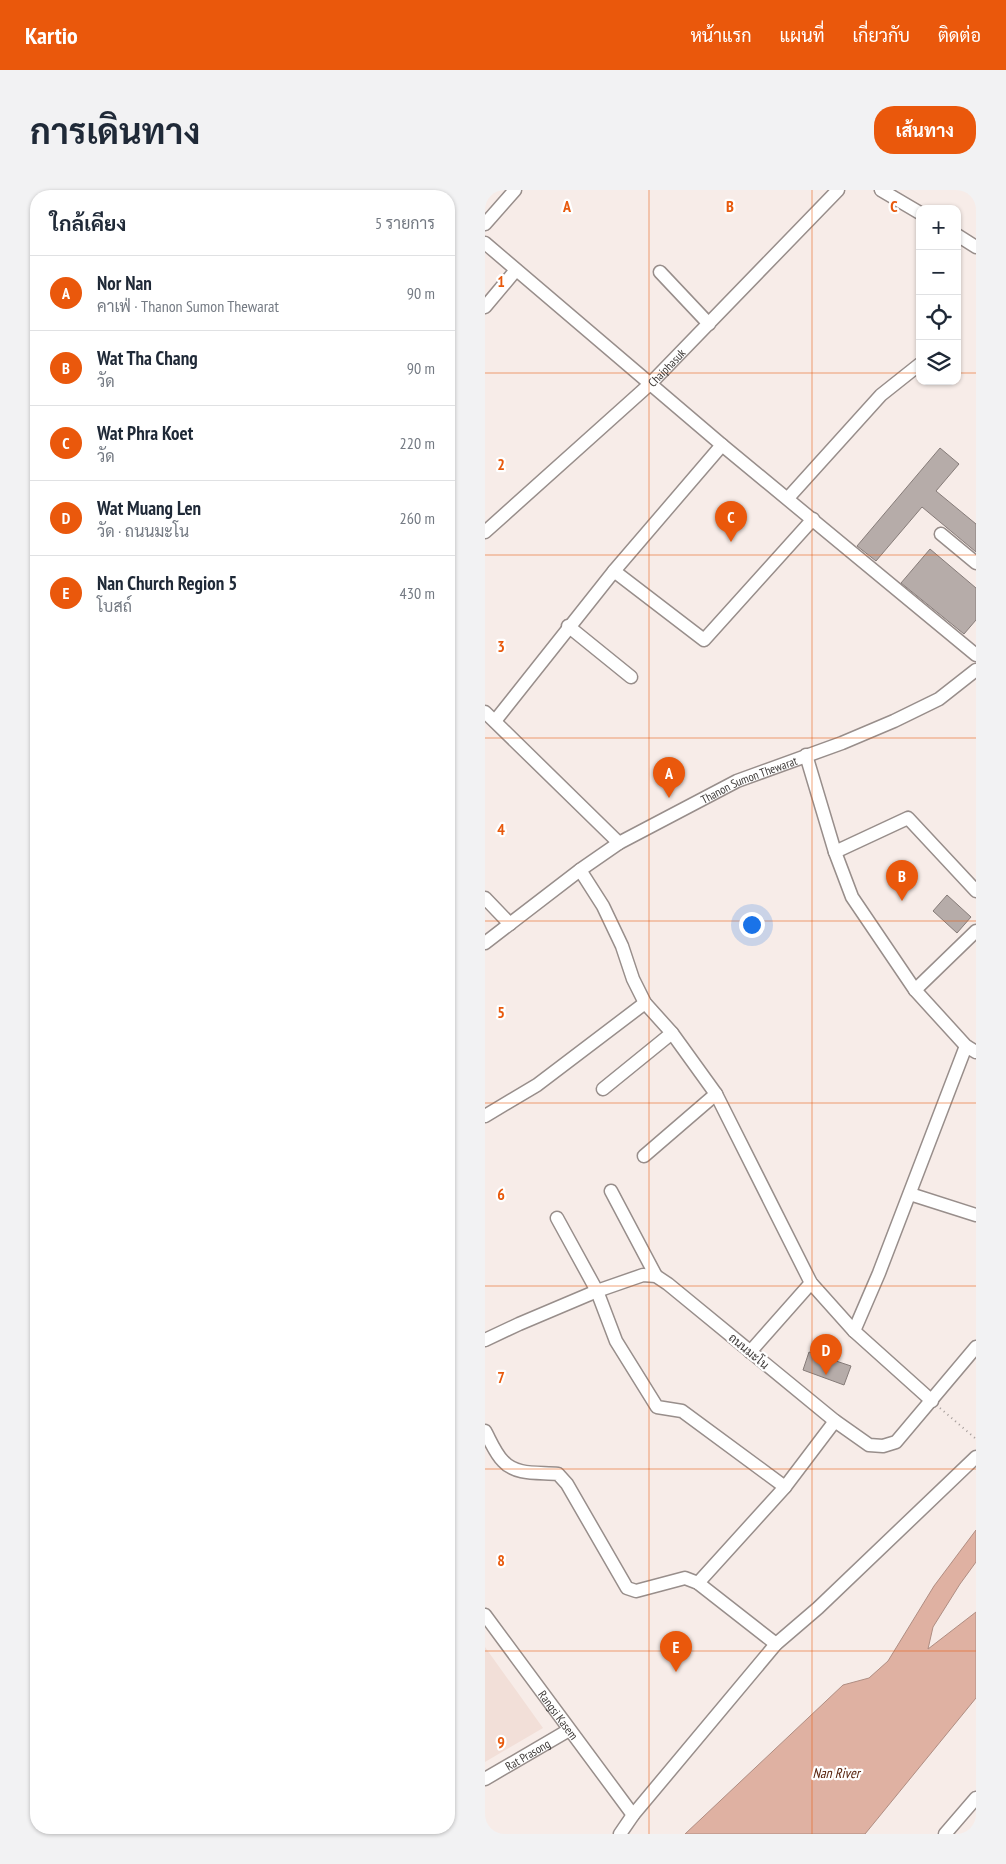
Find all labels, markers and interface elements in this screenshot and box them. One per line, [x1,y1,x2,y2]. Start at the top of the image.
text: Kartio [25,20,78,51]
text: หน้าแรก [690,24,752,47]
text: แผนที่ [780,24,824,47]
text: เกี่ยวกับ [852,24,910,47]
text: ติดต่อ [938,24,981,47]
button: เส้นทาง [874,106,976,154]
text: การเดินทาง [30,108,200,154]
text: A [562,196,572,216]
text: B [726,196,734,216]
text: C [890,196,898,216]
map controls [916,205,961,385]
button: + [916,205,961,250]
text: ใกล้เคียง [50,210,126,237]
text: 5 รายการ [375,213,435,233]
button: − [916,250,961,295]
text: Nor Nan [97,271,152,295]
text: 1 [497,271,505,291]
text: A [62,283,70,303]
text: 90 m [407,283,435,303]
button: locate [916,295,961,340]
text: คาเฟ่ · Thanon Sumon Thewarat [97,296,279,316]
button: layers [916,340,961,385]
street label: Chaiphasuk [644,345,688,389]
text: Wat Tha Chang [97,346,198,370]
text: B [62,358,70,378]
text: 90 m [407,358,435,378]
text: วัด [97,371,115,391]
text: Wat Phra Koet [97,421,193,445]
text: C [62,433,70,453]
text: 220 m [400,433,435,453]
text: วัด [97,446,115,466]
text: 2 [497,454,505,474]
text: Wat Muang Len [97,496,201,520]
pin: C [715,501,747,542]
text: D [62,508,70,528]
text: 260 m [400,508,435,528]
text: วัด · ถนนมะโน [97,521,189,541]
text: Nan Church Region 5 [97,571,237,595]
text: E [63,583,69,603]
text: 430 m [400,583,435,603]
text: โบสถ์ [97,596,132,616]
text: 3 [497,636,505,656]
street label: Thanon Sumon Thewarat [698,752,800,806]
pin: A [653,757,685,798]
text: 4 [497,819,505,839]
pin: B [886,860,918,901]
your location [739,912,765,938]
text: 5 [497,1002,505,1022]
text: 6 [497,1184,505,1204]
street label: ถนนมะโน [726,1330,773,1372]
pin: D [810,1334,842,1375]
text: 7 [497,1367,505,1387]
text: 8 [497,1550,505,1570]
pin: E [660,1631,692,1672]
street label: Rangsi Kasem [536,1687,582,1742]
text: 9 [497,1732,505,1752]
street label: Rat Prasong [502,1735,552,1773]
water label: Nan River [812,1764,862,1782]

